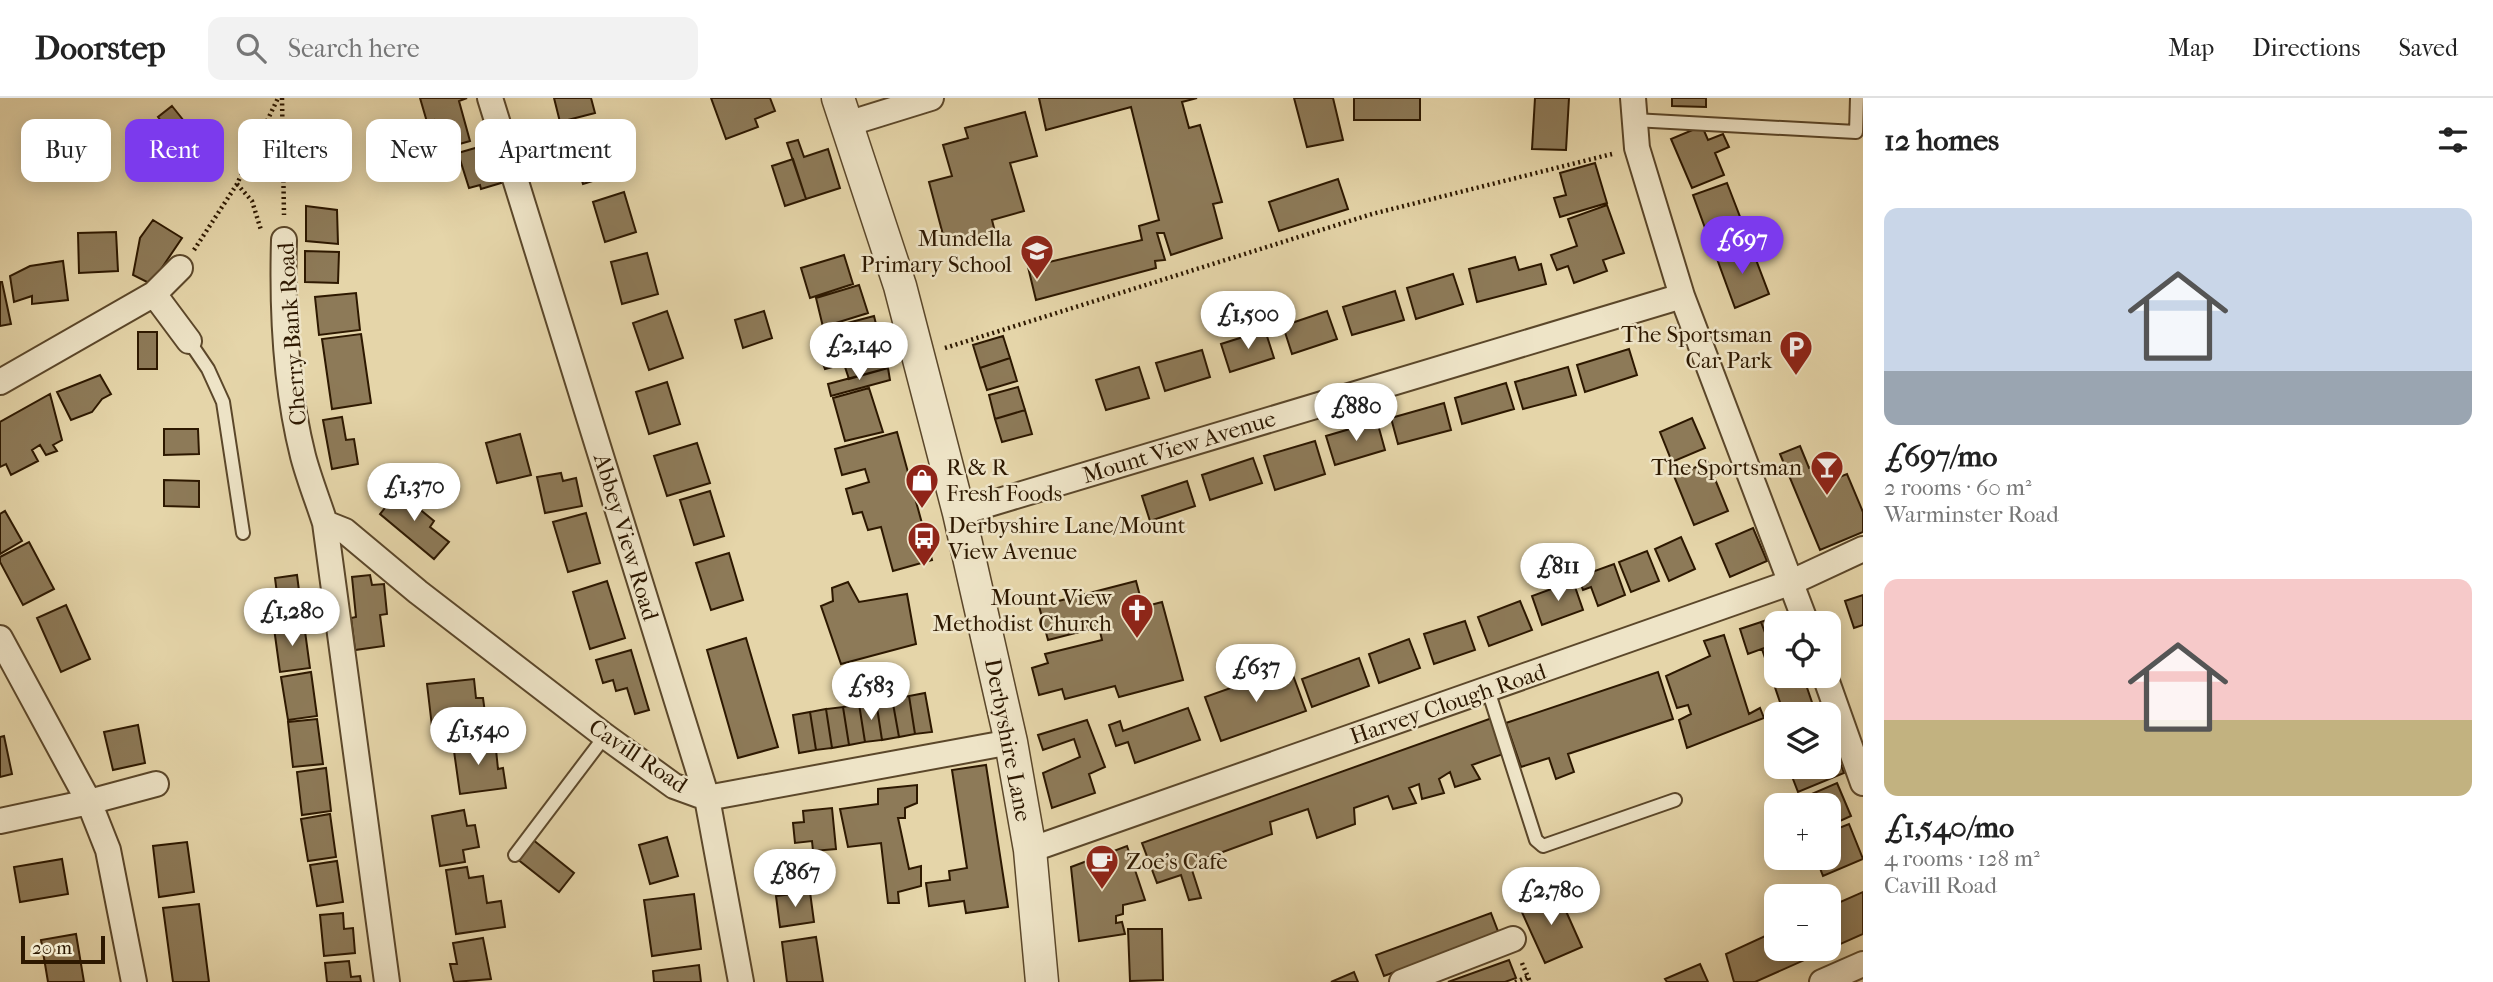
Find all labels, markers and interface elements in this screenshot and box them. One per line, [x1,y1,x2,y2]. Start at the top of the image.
search box [208,17,698,80]
text: Doorstep [35,29,166,68]
icon: search [232,29,270,67]
text: Search here [288,33,420,64]
text: Map [2168,34,2214,62]
text: Directions [2252,34,2360,62]
text: Saved [2398,34,2458,62]
chip: Buy [21,119,111,182]
chip: Rent [125,119,224,182]
chip: Filters [238,119,352,182]
chip: New [366,119,461,182]
chip: Apartment [475,119,636,182]
icon: filters [2434,121,2472,159]
text: 12 homes [1884,123,1999,158]
pin: £697 [1701,216,1783,276]
place label: Mundella Primary School [861,225,1013,278]
text: £697 [1717,225,1767,252]
school or university icon: Mundella Primary School [1018,232,1056,281]
street label: Cherry Bank Road [272,241,312,426]
icon: home [2115,253,2241,379]
pin: £1,500 [1191,292,1305,351]
text: £1,500 [1217,300,1279,327]
place label: The Sportsman Car Park [1621,321,1773,374]
pin: £2,140 [802,322,916,382]
parking icon: The Sportsman Car Park [1777,328,1815,377]
text: £2,140 [826,331,892,358]
pin: £880 [1315,384,1397,443]
text: £880 [1330,392,1382,419]
street label: Mount View Avenue [1079,405,1279,489]
text: £697/mo [1884,439,1997,474]
bar icon: The Sportsman [1808,448,1846,497]
street label: Abbey View Road [587,449,664,624]
place label: R & R Fresh Foods [946,454,1062,507]
place label: The Sportsman [1651,454,1803,481]
shop icon: R & R Fresh Foods [903,461,941,510]
pin: £1,370 [357,464,471,523]
text: £1,370 [383,472,445,499]
text: 2 rooms · 60 m² [1884,474,2031,501]
text: Warminster Road [1884,501,2059,528]
place label: Derbyshire Lane/Mount View Avenue [947,512,1186,565]
bus stop icon: Derbyshire Lane/Mount View Avenue [905,519,943,568]
pin: £811 [1517,544,1599,603]
text: £811 [1536,552,1580,579]
place label: Mount View Methodist Church [932,584,1113,637]
pin: £1,280 [235,588,349,648]
church icon: Mount View Methodist Church [1118,591,1156,640]
text: £1,280 [260,597,324,624]
map controls [1764,611,1841,961]
button: locate [1764,611,1841,688]
icon: home [2115,624,2241,750]
pin: £637 [1215,644,1297,704]
text: £637 [1232,653,1280,680]
street label: Derbyshire Lane [979,656,1037,824]
street label: Harvey Clough Road [1347,658,1550,750]
pin: £583 [830,662,912,722]
text: £583 [848,671,894,698]
button: layers [1764,702,1841,779]
pin: £1,540 [421,708,535,767]
street label: Cavill Road [584,713,693,799]
text: £1,540 [446,716,510,743]
button: + [1764,793,1841,870]
text: £1,540/mo [1884,810,2014,845]
cafe icon: Zoe's Cafe [1083,842,1121,891]
text: 4 rooms · 128 m² [1884,845,2040,872]
place label: Zoe's Cafe [1126,848,1228,875]
pin: £867 [754,850,836,909]
text: £867 [770,858,820,885]
pin: £2,780 [1494,868,1608,927]
text: Cavill Road [1884,872,1997,899]
text: £2,780 [1518,876,1584,903]
button: − [1764,884,1841,961]
scale bar [21,933,105,965]
text: 20 m [32,937,72,959]

